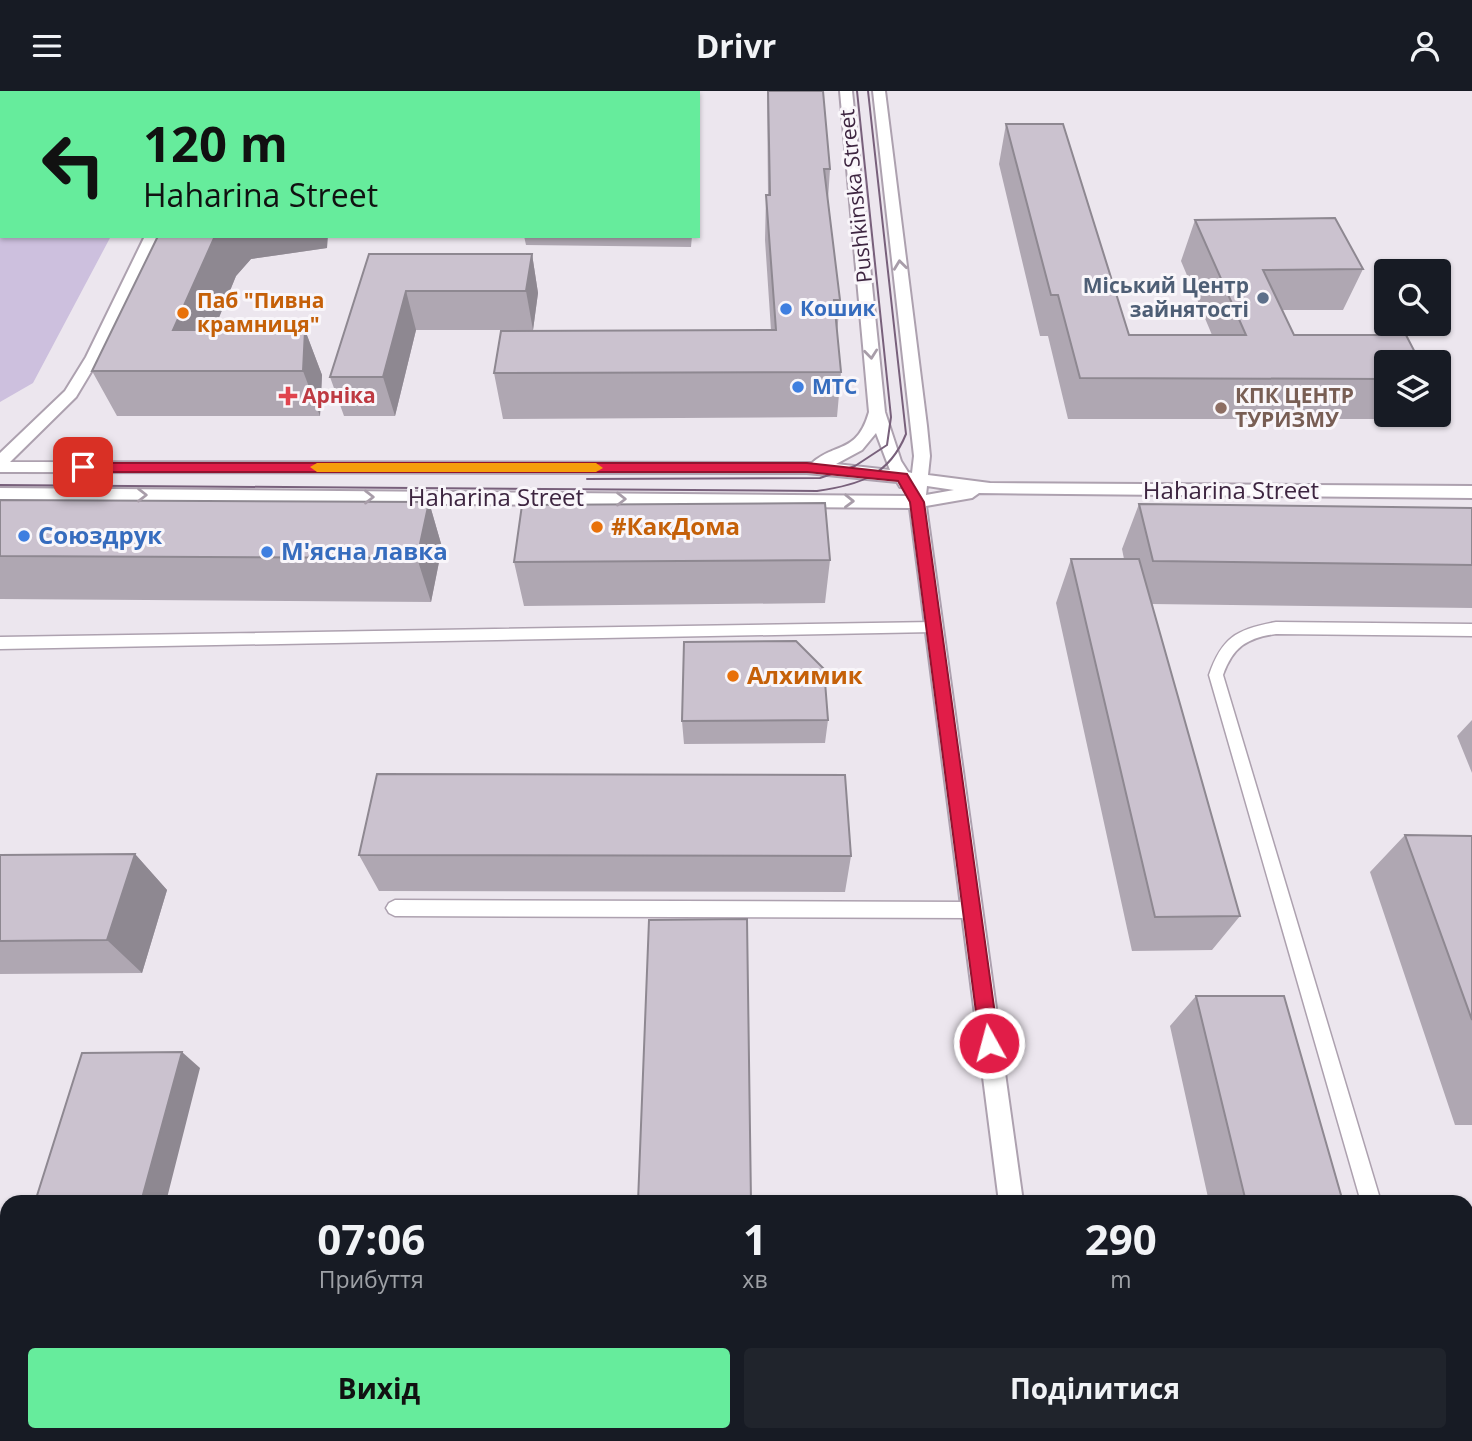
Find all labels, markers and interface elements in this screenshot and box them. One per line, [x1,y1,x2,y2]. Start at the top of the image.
text: Drivr [696,24,776,67]
icon: menu [28,27,66,65]
icon: person [1406,27,1444,65]
street label: Pushkinska Street [832,108,878,284]
text: 120 m [143,110,288,176]
icon: left [28,119,119,210]
text: Haharina Street [143,173,378,216]
one-way arrow [892,259,907,271]
map controls [1374,259,1451,427]
button: search [1374,259,1451,336]
place label: Міський Центр зайнятості [1083,271,1249,323]
place label: Паб "Пивна крамниця" [197,286,324,338]
marker: Міський Центр зайнятості [1255,290,1271,306]
place label: Кошик [800,294,876,322]
marker: Кошик [778,301,794,317]
marker: Паб "Пивна крамниця" [175,305,191,321]
one-way arrow [864,348,879,360]
button: layers [1374,350,1451,427]
place label: МТС [812,372,857,400]
marker: МТС [790,379,806,395]
place label: Арніка [302,381,376,409]
place label: КПК ЦЕНТР ТУРИЗМУ [1235,381,1354,433]
marker: Арніка [280,388,296,404]
marker: КПК ЦЕНТР ТУРИЗМУ [1213,400,1229,416]
pin [53,437,113,497]
icon: arrive [64,448,102,486]
street label: Haharina Street [1143,473,1319,506]
street label: Haharina Street [408,480,584,513]
one-way arrow [137,487,147,503]
one-way arrow [364,489,375,505]
one-way arrow [616,491,627,507]
one-way arrow [844,493,854,509]
place label: #КакДома [611,509,740,542]
place label: Союздрук [38,518,162,551]
marker: #КакДома [589,519,605,535]
marker: Союздрук [16,528,32,544]
place label: М'ясна лавка [281,534,448,567]
marker: М'ясна лавка [259,544,275,560]
place label: Алхимик [747,658,863,691]
marker: Алхимик [725,668,741,684]
position arrow [952,1006,1026,1080]
text: 07:06 [317,1210,425,1267]
text: 1 [743,1210,767,1267]
text: 290 [1085,1210,1157,1267]
text: Прибуття [319,1263,424,1295]
text: хв [742,1263,768,1295]
text: m [1110,1263,1131,1295]
button: Вихід [28,1348,730,1428]
button: Поділитися [744,1348,1446,1428]

